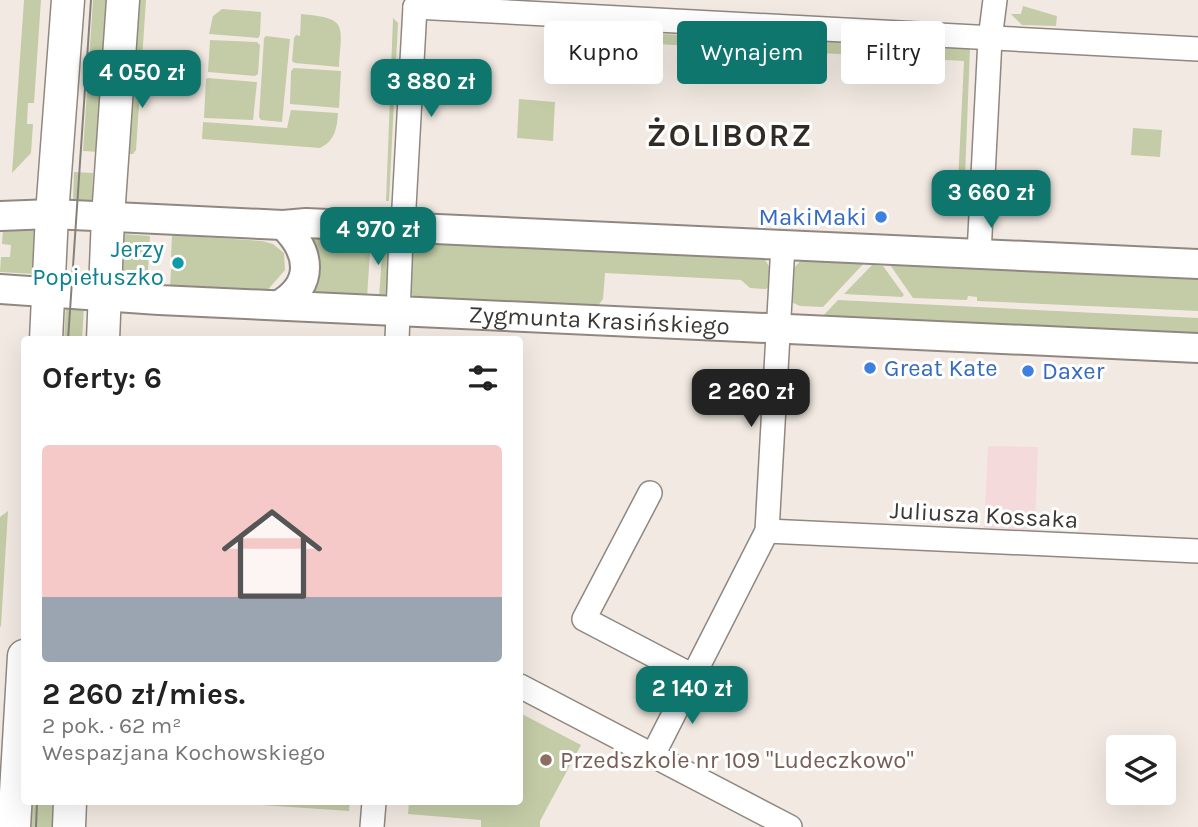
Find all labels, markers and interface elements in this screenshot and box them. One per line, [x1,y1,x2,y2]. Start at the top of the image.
chip: Kupno [544,21,663,84]
chip: Wynajem [677,21,827,84]
chip: Filtry [841,21,945,84]
pin: 4 050 zł [70,50,214,110]
text: 4 050 zł [99,59,185,86]
pin: 3 880 zł [359,60,503,119]
text: 3 880 zł [387,68,475,95]
district label: ŻOLIBORZ [647,117,813,154]
pin: 3 660 zł [919,170,1063,230]
text: 3 660 zł [948,179,1034,206]
place label: MakiMaki [759,203,867,231]
pin: 4 970 zł [306,208,450,267]
marker: MakiMaki [873,209,889,225]
text: 4 970 zł [336,216,420,243]
place label: Jerzy Popiełuszko [32,235,164,291]
marker: Jerzy Popiełuszko [170,255,186,271]
street label: Zygmunta Krasińskiego [468,300,730,340]
place label: Great Kate [884,354,998,382]
place label: Daxer [1042,357,1105,385]
icon: filters [464,359,502,397]
text: Oferty: 6 [42,360,162,396]
marker: Great Kate [862,360,878,376]
marker: Daxer [1020,363,1036,379]
pin: 2 260 zł [679,370,823,429]
text: 2 260 zł [708,378,794,405]
icon: home [209,491,335,617]
street label: Juliusza Kossaka [889,496,1079,534]
pin: 2 140 zł [620,666,764,726]
text: 2 140 zł [652,675,732,702]
text: 2 260 zł/mies. [42,676,245,712]
text: 2 pok. · 62 m² [42,712,182,739]
map controls [1106,735,1176,805]
button: layers [1106,735,1176,805]
text: Wespazjana Kochowskiego [42,739,325,766]
place label: Przedszkole nr 109 "Ludeczkowo" [560,746,914,774]
marker: Przedszkole nr 109 "Ludeczkowo" [538,752,554,768]

